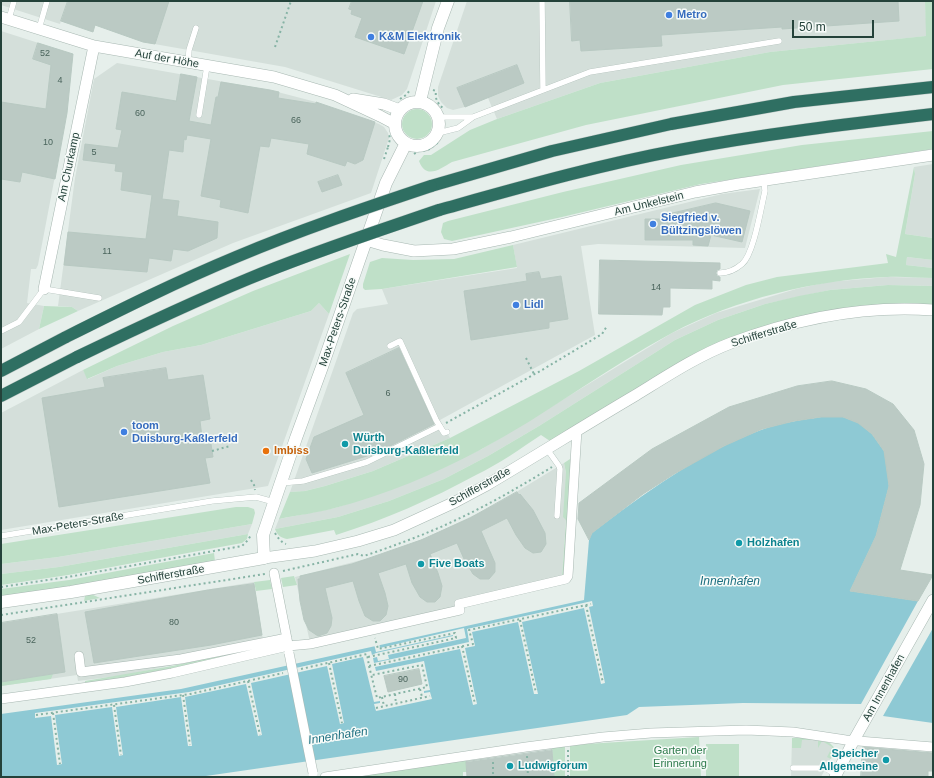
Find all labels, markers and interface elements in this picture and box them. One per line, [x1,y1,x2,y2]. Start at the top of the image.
place label: Metro [677,8,707,22]
marker: Metro [664,10,674,20]
scale bar [794,12,876,38]
text: 50 m [799,20,826,34]
place label: K&M Elektronik [379,30,460,44]
marker: K&M Elektronik [366,32,376,42]
street label: Auf der Höhe [134,47,200,71]
house number: 52 [40,49,50,59]
house number: 4 [57,76,63,86]
house number: 60 [135,109,145,119]
house number: 66 [291,116,301,126]
street label: Am Churkamp [55,131,83,203]
house number: 10 [43,138,53,148]
house number: 5 [91,148,97,158]
street label: Am Unkelstein [613,189,685,219]
place label: Siegfried v. Bültzingslöwen [661,211,742,237]
marker: Siegfried v. Bültzingslöwen [648,219,658,229]
house number: 11 [102,247,112,257]
street label: Max-Peters-Straße [317,276,359,368]
house number: 14 [651,283,661,293]
place label: Lidl [524,298,544,312]
marker: Lidl [511,300,521,310]
street label: Schifferstraße [729,318,799,350]
house number: 6 [385,389,391,399]
place label: toom Duisburg-Kaßlerfeld [132,419,238,445]
marker: toom Duisburg-Kaßlerfeld [119,427,129,437]
place label: Würth Duisburg-Kaßlerfeld [353,431,459,457]
marker: Würth Duisburg-Kaßlerfeld [340,439,350,449]
place label: Imbiss [274,444,309,458]
marker: Imbiss [261,446,271,456]
street label: Schifferstraße [447,465,513,509]
street label: Max-Peters-Straße [31,509,125,539]
place label: Holzhafen [747,536,800,550]
marker: Holzhafen [734,538,744,548]
place label: Five Boats [429,557,485,571]
marker: Five Boats [416,559,426,569]
street label: Schifferstraße [136,563,206,587]
water label: Innenhafen [700,575,760,589]
house number: 80 [169,618,179,628]
house number: 52 [26,636,36,646]
street label: Am Innenhafen [860,652,908,724]
house number: 90 [398,675,408,685]
water label: Innenhafen [307,724,369,748]
park label: Garten der Erinnerung [653,744,707,770]
place label: Speicher Allgemeine [819,747,878,773]
marker: Speicher Allgemeine [881,755,891,765]
place label: Ludwigforum [518,759,588,773]
marker: Ludwigforum [505,761,515,771]

